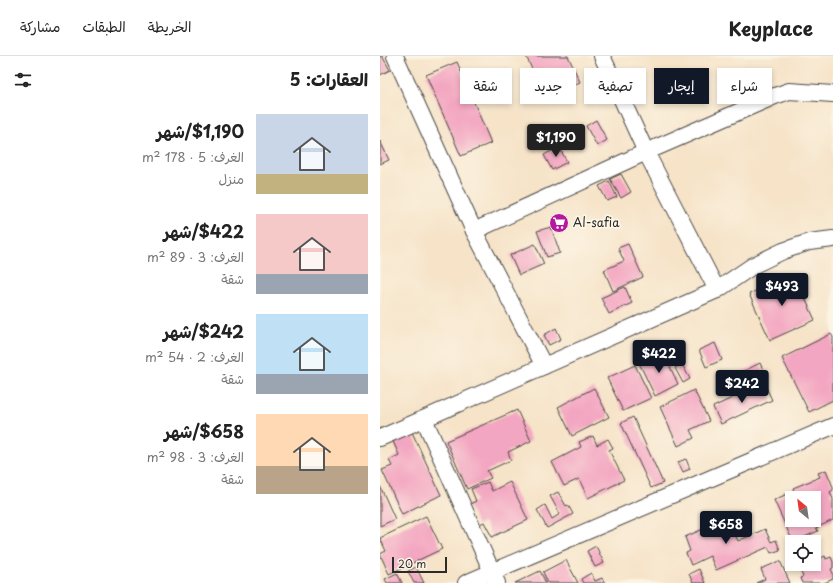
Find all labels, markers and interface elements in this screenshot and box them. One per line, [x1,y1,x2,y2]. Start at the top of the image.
text: Keyplace [728,14,813,42]
text: مشاركة [20,16,60,37]
text: الطبقات [82,16,126,37]
text: الخريطة [148,16,191,37]
text: العقارات: 5 [290,66,368,92]
chip: شقة [460,68,512,104]
chip: جديد [520,68,576,104]
chip: تصفية [584,68,646,104]
chip: إيجار [654,68,709,104]
chip: شراء [717,68,772,104]
icon: filters [12,69,34,91]
text: $1,190/شهر [157,118,244,144]
pin: $1,190 [523,124,589,158]
text: $1,190 [536,127,576,146]
icon: home [288,130,336,178]
text: الغرف: 5 · 178 m² [142,147,244,166]
text: منزل [218,169,244,188]
supermarket icon: Al-safia [548,212,570,234]
place label: Al-safia [573,213,620,231]
text: $422/شهر [163,218,244,244]
icon: home [288,230,336,278]
text: الغرف: 3 · 89 m² [147,247,244,266]
text: شقة [221,269,244,288]
pin: $493 [758,273,806,307]
text: $493 [765,276,799,295]
text: $242/شهر [163,318,244,344]
icon: home [288,330,336,378]
pin: $422 [635,340,683,374]
text: $422 [642,343,676,362]
text: الغرف: 2 · 54 m² [145,347,244,366]
text: شقة [221,369,244,388]
pin: $242 [718,370,766,404]
text: $242 [725,373,759,392]
text: $658/شهر [164,418,244,444]
icon: home [288,430,336,478]
text: الغرف: 3 · 98 m² [147,447,244,466]
text: شقة [221,469,244,488]
north arrow [785,491,821,527]
map controls [785,491,821,571]
pin: $658 [702,511,750,545]
text: $658 [709,514,743,533]
button: locate [785,535,821,571]
scale bar [392,555,447,574]
text: 20 m [398,555,426,572]

